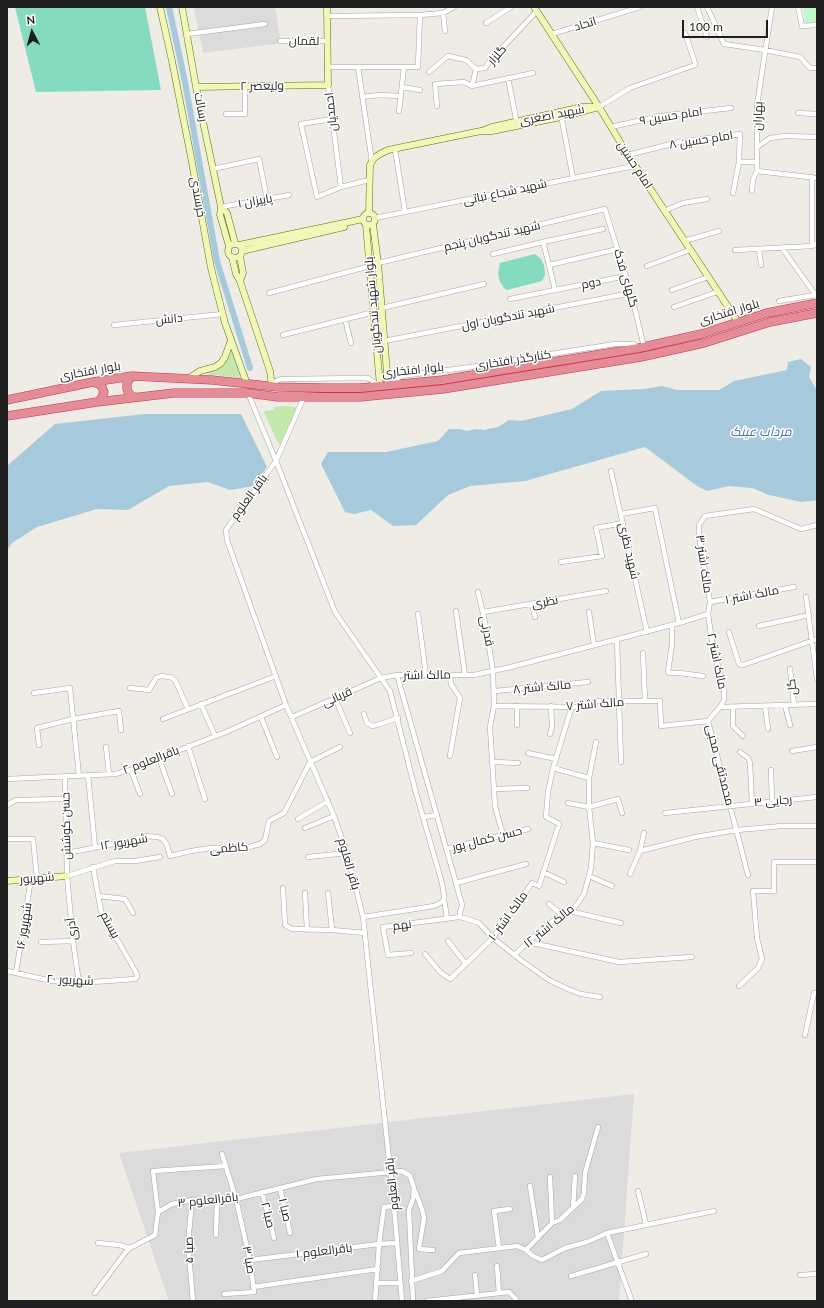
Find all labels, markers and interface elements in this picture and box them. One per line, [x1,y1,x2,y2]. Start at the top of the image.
north arrow [12,12,52,52]
scale bar [684,12,770,38]
text: N [26,13,36,26]
street label: اتحاد [572,14,598,34]
text: 100 m [689,19,723,34]
street label: لقمان [289,34,319,48]
street label: گلزار [484,42,510,68]
street label: ولیعصر ۲ [240,78,284,94]
street label: رسالت [191,91,211,123]
street label: احمدیان [322,92,340,132]
street label: بهاران [750,101,766,131]
street label: شهید اصغری [518,102,586,128]
street label: امام حسین ۹ [639,104,703,128]
street label: امام حسین ۸ [668,128,734,152]
street label: امام حسین [614,138,656,192]
street label: خرسندی [187,176,209,218]
street label: شهید شجاع نباتی [462,176,548,208]
street label: پاییزان ۱ [236,191,274,211]
street label: شهید تندگویان پنجم [442,218,542,254]
street label: گلهای فدک [611,247,641,309]
street label: بلوار شهید تندگویان [362,256,384,354]
street label: دوم [580,274,602,292]
street label: بلوار افتخاری [697,296,761,328]
street label: شهید تندگویان اول [460,301,556,333]
street label: دانش [155,310,183,328]
street label: کنارگذر افتخاری [474,347,552,373]
street label: بلوار افتخاری [58,359,122,383]
street label: بلوار افتخاری [381,360,445,380]
water label: مرداب عینک [730,424,792,440]
street label: باقر العلوم [228,471,270,523]
street label: شهید نظری [616,521,642,581]
street label: مالک اشتر ۳ [693,534,715,594]
street label: مالک اشتر ۱ [724,583,780,607]
street label: نظری [531,593,559,611]
street label: قدرتی [477,615,497,647]
street label: مالک اشتر ۲ [704,632,730,690]
street label: مالک اشتر [403,667,451,683]
street label: مالک اشتر ۸ [512,677,572,697]
street label: گل [784,678,800,696]
street label: قربانی [320,684,354,710]
street label: مالک اشتر ۷ [565,695,625,713]
street label: محمدتقی محبی [703,723,737,807]
street label: باقرالعلوم ۲ [121,743,181,777]
street label: حسن کوشش [58,792,74,860]
street label: رجایی ۳ [753,792,793,810]
street label: حسن کمال پور [450,823,524,855]
street label: شهریور ۱۲ [99,831,149,853]
street label: باقر العلوم [335,837,363,891]
street label: کاظمی [209,839,249,857]
street label: شهریور [19,869,55,887]
street label: مالک اشتر ۱۰ [485,889,531,943]
street label: مالک اشتر ۱۲ [521,901,577,951]
street label: شهریور ۱۶ [13,902,35,950]
street label: بیستم [97,909,123,941]
street label: آذری [64,917,80,941]
street label: نهم [392,917,412,933]
street label: شهریور ۲۰ [46,972,94,988]
street label: باقر العلوم [382,1157,402,1211]
street label: باقرالعلوم ۳ [177,1190,239,1210]
street label: صبا ۱ [275,1197,295,1223]
street label: صبا ۲ [258,1200,278,1230]
street label: صبا ۵ [182,1237,196,1263]
street label: باقرالعلوم ۱ [295,1240,353,1262]
street label: صبا ۳ [239,1245,259,1275]

